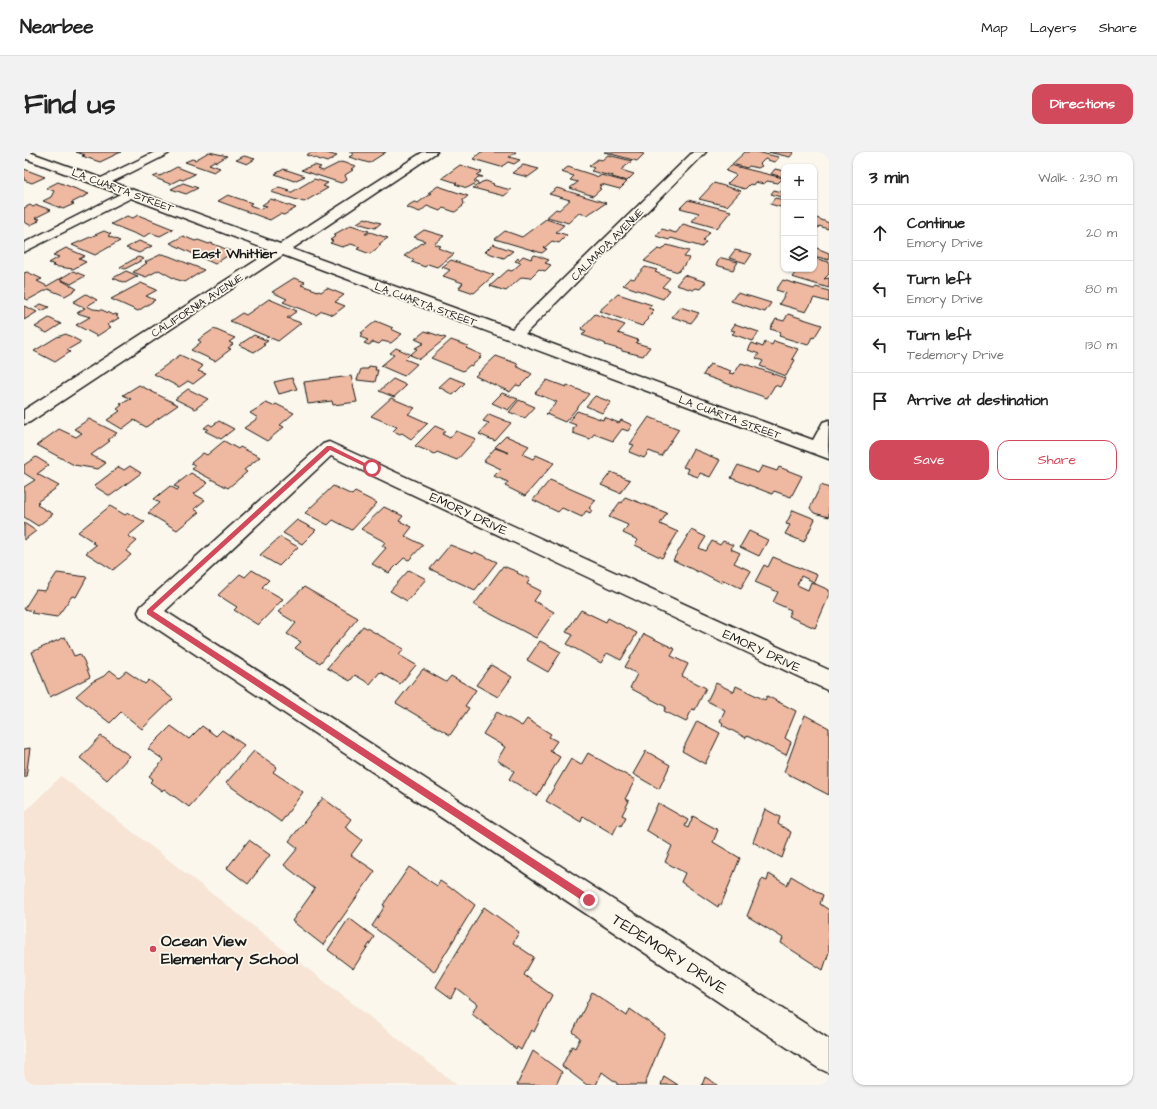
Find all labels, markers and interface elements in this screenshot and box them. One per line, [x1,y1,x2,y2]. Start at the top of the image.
text: Nearbee [20,14,94,41]
text: Map [981,18,1008,38]
text: Layers [1030,18,1077,38]
text: Share [1099,18,1137,38]
button: Directions [1032,84,1133,124]
text: Find us [24,85,115,124]
map controls [781,164,817,272]
button: + [781,164,817,200]
street label: LA CUARTA STREET [70,165,176,216]
text: 3 min [869,166,909,190]
text: Walk · 230 m [1038,169,1117,187]
button: − [781,200,817,236]
street label: CALMADA AVENUE [568,204,647,284]
text: Continue [907,213,965,234]
icon: ahead [869,222,891,244]
text: 20 m [1086,224,1117,242]
text: Emory Drive [907,234,983,252]
button: layers [781,236,817,272]
district label: East Whittier [193,244,278,264]
text: Turn left [907,269,971,290]
street label: CALIFORNIA AVENUE [148,270,247,341]
icon: left [869,278,891,300]
street label: LA CUARTA STREET [373,279,479,330]
text: 80 m [1085,280,1117,298]
text: Emory Drive [907,290,983,308]
text: Turn left [907,325,971,346]
icon: left [869,334,891,356]
text: 130 m [1085,336,1117,354]
text: Tedemory Drive [907,346,1004,364]
icon: arrive [869,390,891,412]
text: Arrive at destination [907,390,1048,411]
street label: LA CUARTA STREET [677,392,783,443]
button: Save [869,440,989,480]
button: Share [997,440,1117,480]
route start [363,459,381,477]
street label: EMORY DRIVE [427,488,511,540]
street label: EMORY DRIVE [720,625,804,677]
route end [580,891,598,909]
street label: TEDEMORY DRIVE [608,908,732,1000]
place label: Ocean View Elementary School [161,930,299,971]
marker: Ocean View Elementary School [148,944,158,954]

